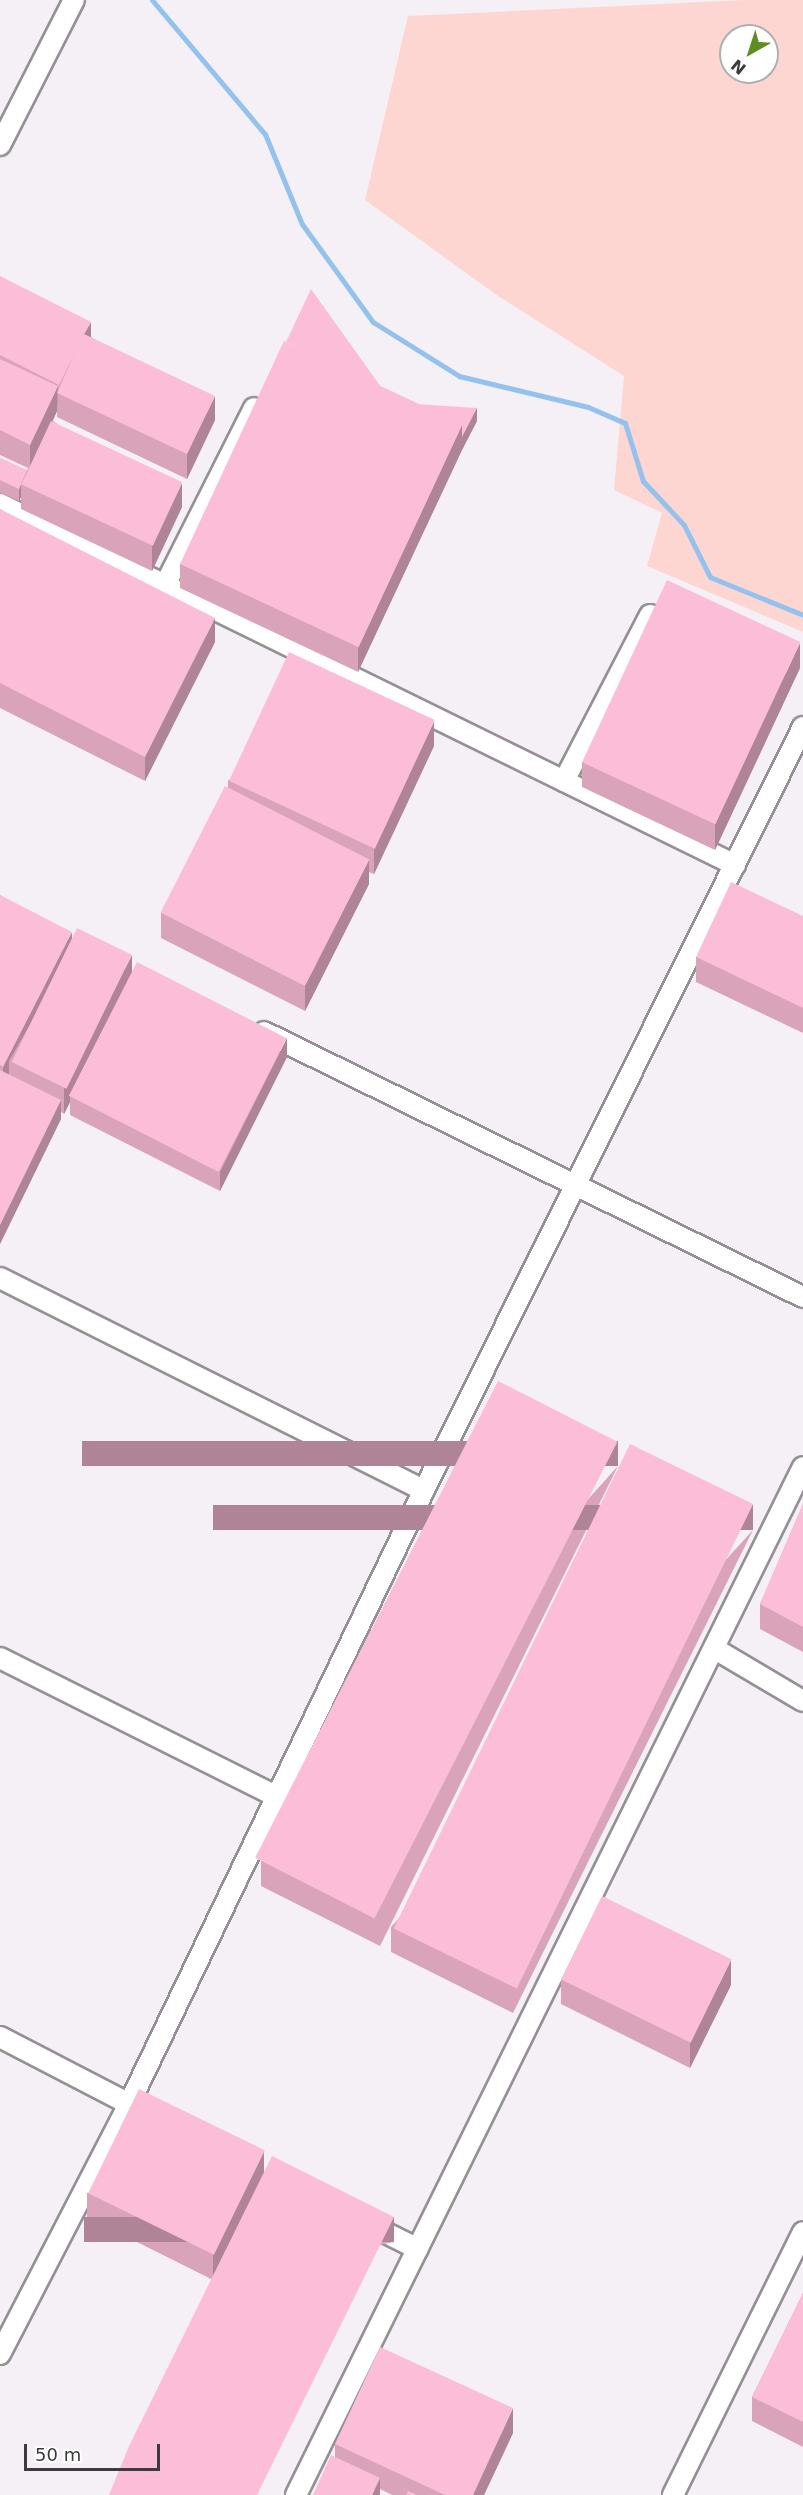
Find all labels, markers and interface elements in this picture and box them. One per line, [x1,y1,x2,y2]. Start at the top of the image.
north arrow [719,24,779,84]
text: N [727,55,750,78]
scale bar [27,2432,164,2470]
text: 50 m [35,2444,81,2465]

